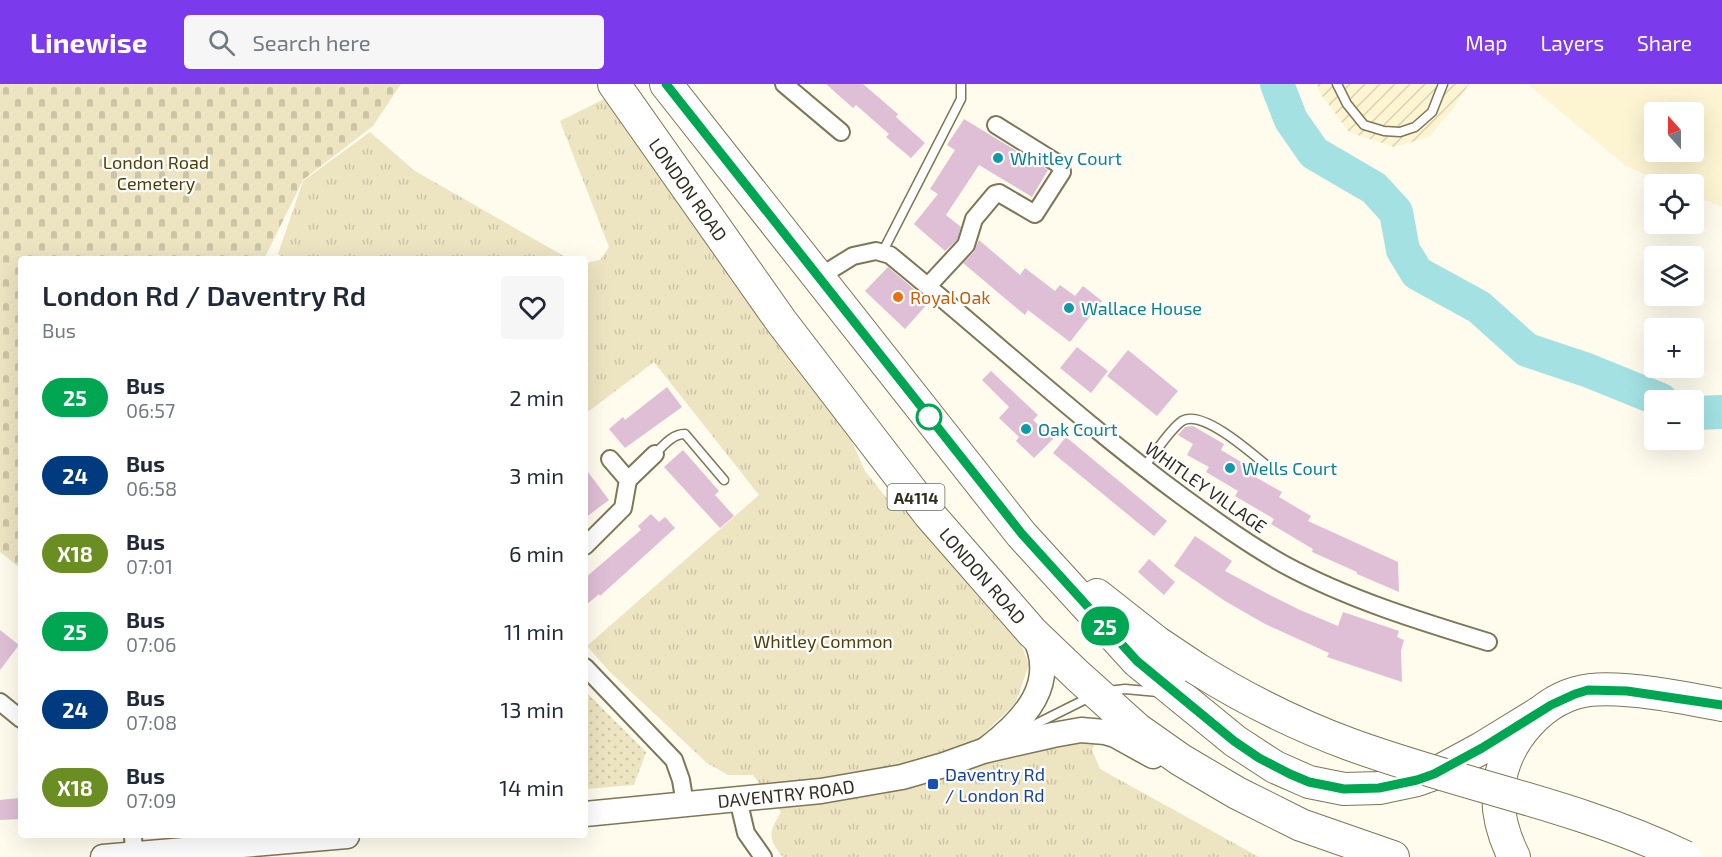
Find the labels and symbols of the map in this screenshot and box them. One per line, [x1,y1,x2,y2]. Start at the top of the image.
north arrow [1644,102,1704,162]
street label: LONDON ROAD [645,134,732,245]
place label: Whitley Court [1010,147,1122,169]
park label: London Road Cemetery [103,151,209,194]
marker: Whitley Court [991,151,1005,165]
place label: Royal Oak [910,286,990,308]
marker: Royal Oak [891,290,905,304]
place label: Wallace House [1081,297,1202,319]
marker: Wallace House [1062,301,1076,315]
unlabelled marker [916,404,942,430]
place label: Oak Court [1038,418,1118,440]
marker: Oak Court [1019,422,1033,436]
street label: WHITLEY VILLAGE [1141,437,1271,537]
place label: Wells Court [1242,457,1337,479]
marker: Wells Court [1223,461,1237,475]
road number: A4114 [888,484,944,510]
street label: LONDON ROAD [935,523,1031,628]
line badge: 25 [1078,606,1132,646]
park label: Whitley Common [753,630,893,652]
place label: Daventry Rd / London Rd [945,763,1045,806]
street label: DAVENTRY ROAD [716,774,856,812]
marker: Daventry Rd / London Rd [926,777,940,791]

